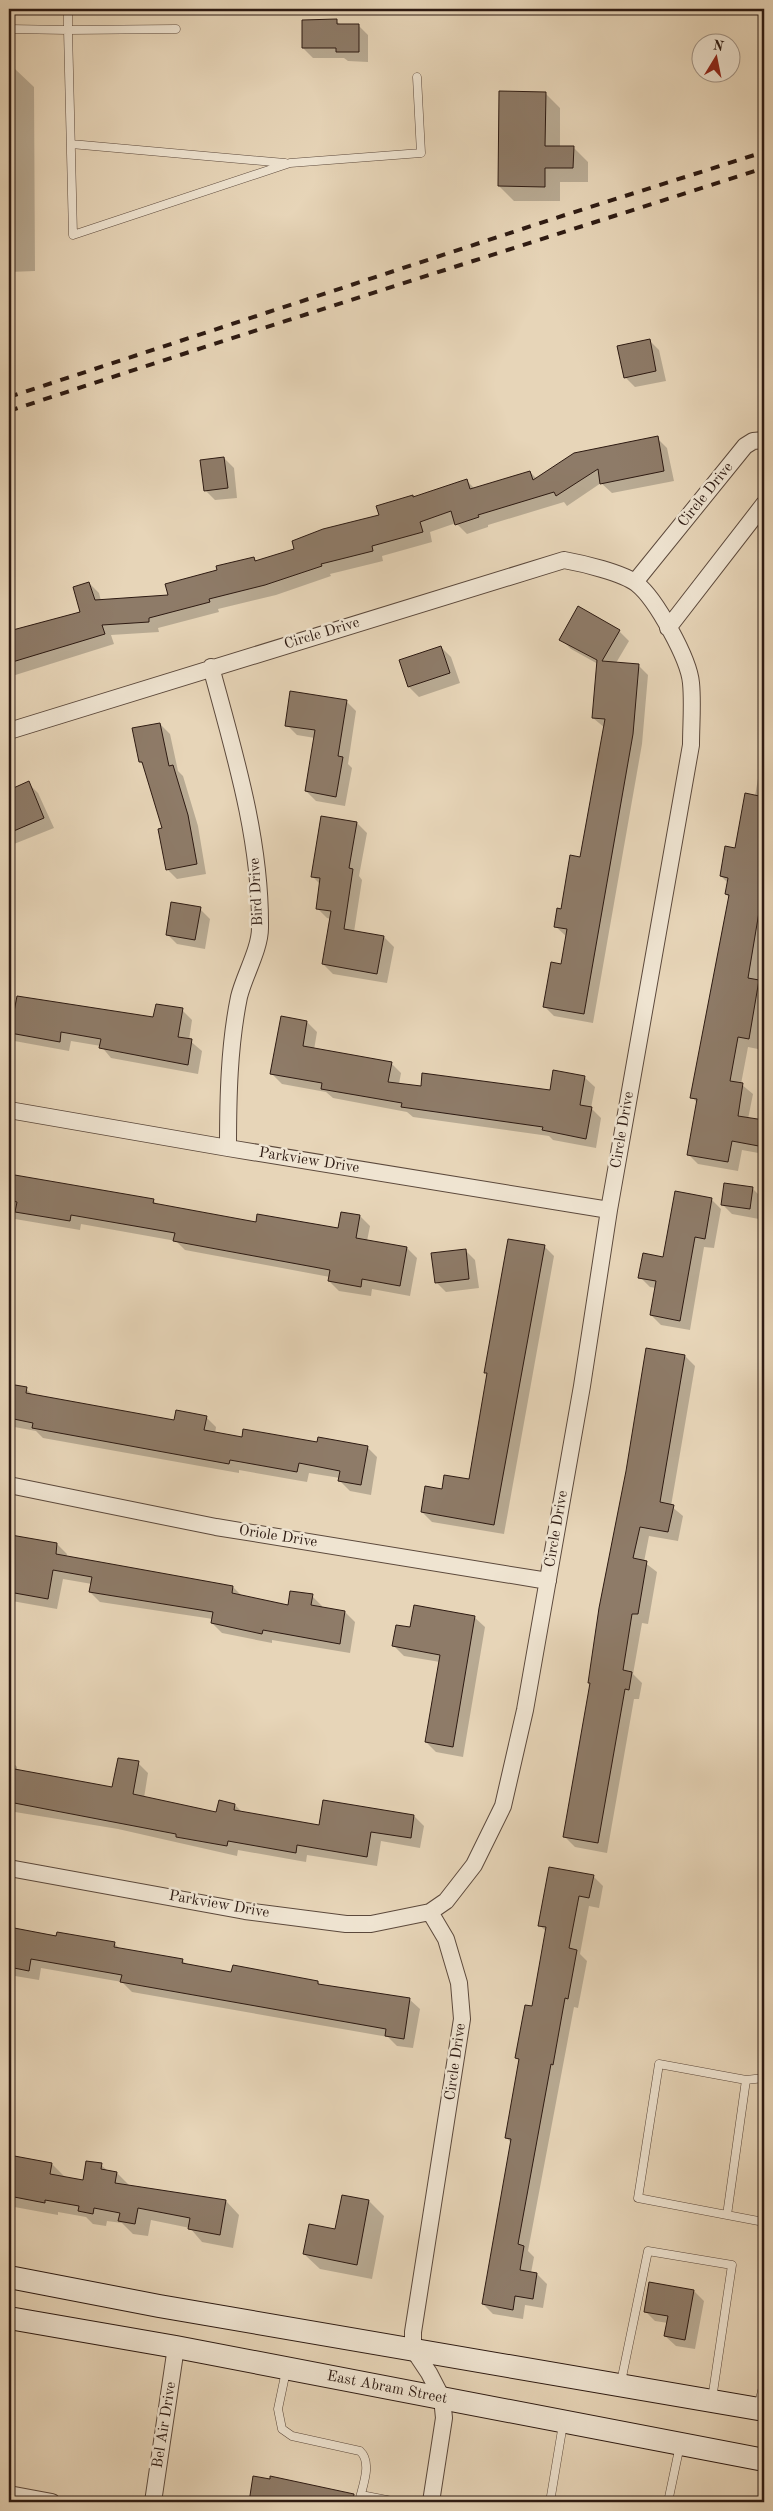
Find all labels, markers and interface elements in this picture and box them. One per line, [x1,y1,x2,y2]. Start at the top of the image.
north arrow [690,32,740,82]
text: N [712,38,725,54]
street label: Circle Drive [676,460,736,530]
street label: Circle Drive [283,615,362,653]
street label: Bird Drive [248,857,266,927]
street label: Circle Drive [609,1090,637,1170]
street label: Parkview Drive [258,1146,360,1176]
street label: Circle Drive [543,1489,571,1569]
street label: Oriole Drive [238,1523,318,1551]
street label: Parkview Drive [168,1889,270,1921]
street label: Circle Drive [443,2022,469,2102]
street label: East Abram Street [326,2369,448,2407]
street label: Bel Air Drive [151,2381,179,2469]

